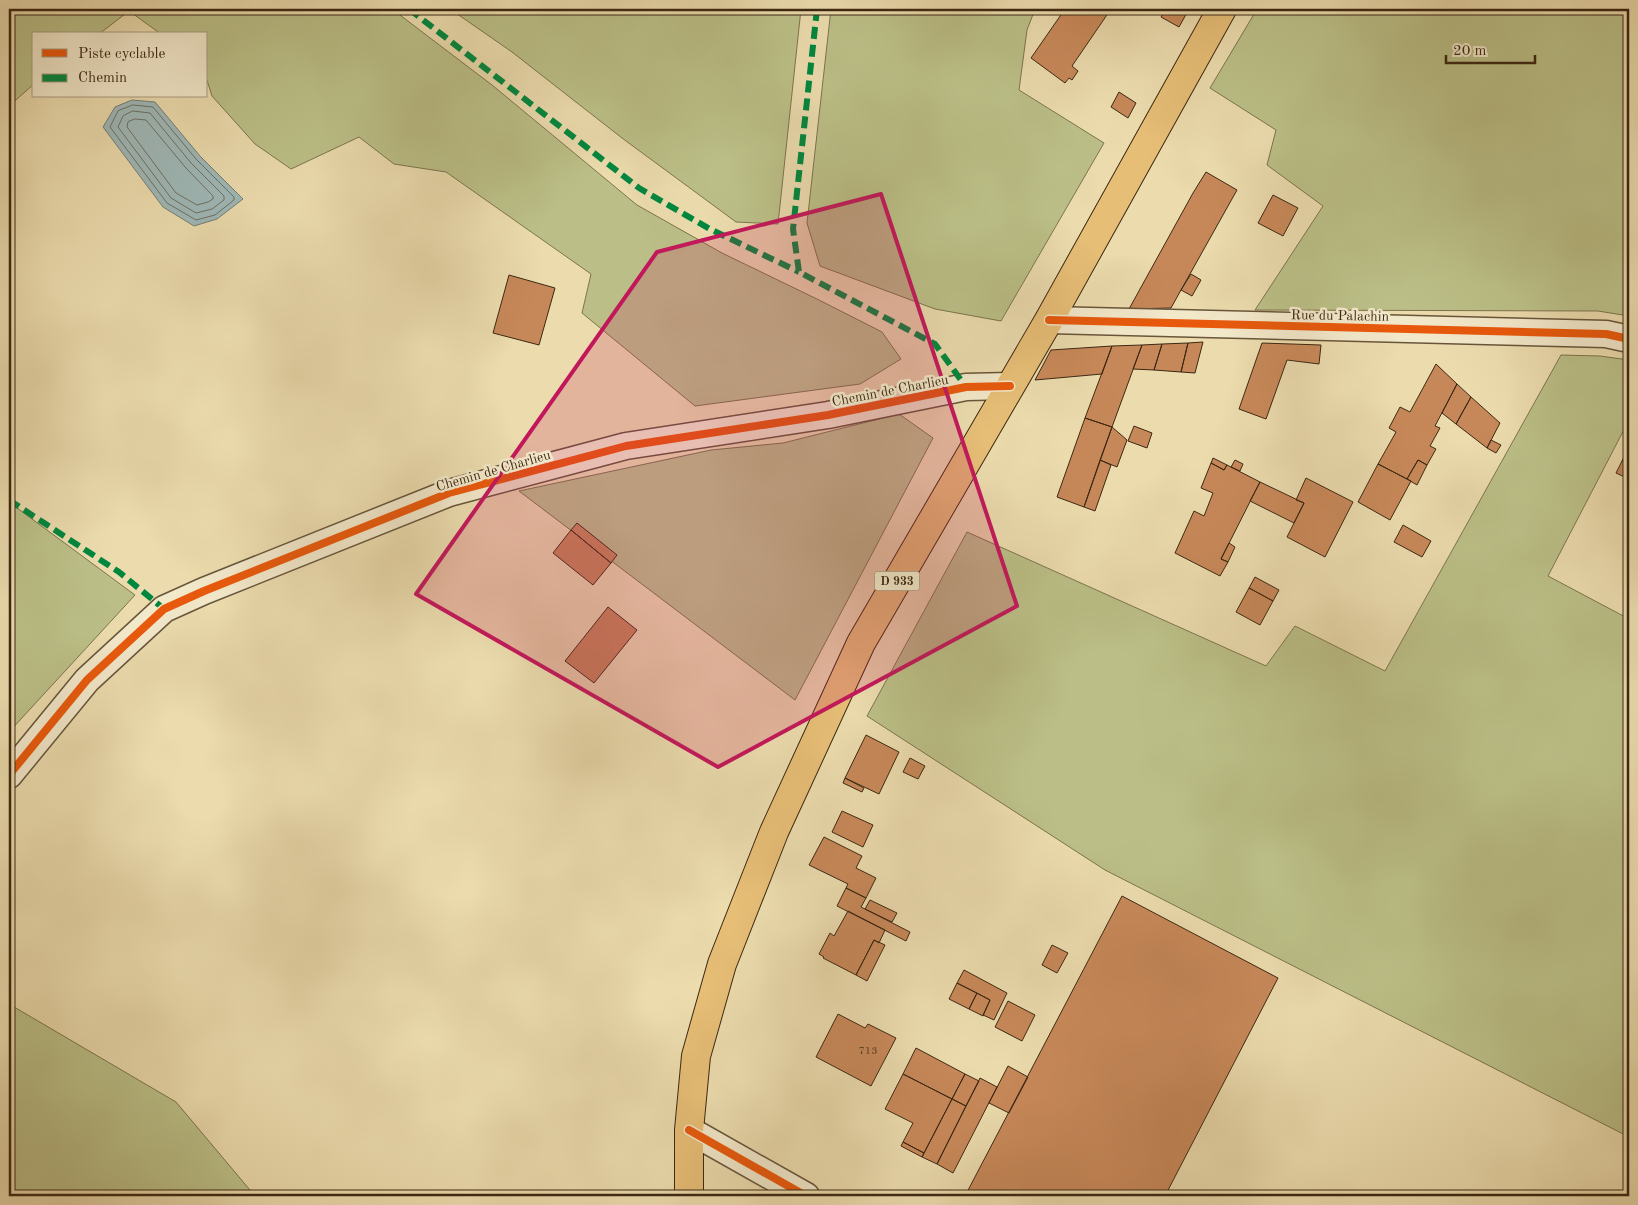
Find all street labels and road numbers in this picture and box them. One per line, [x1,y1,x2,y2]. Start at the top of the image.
street label: Rue du Palachin [1291,308,1390,324]
street label: Chemin de Charlieu [831,373,950,409]
street label: Chemin de Charlieu [434,448,553,494]
road number: D 933 [874,572,920,590]

